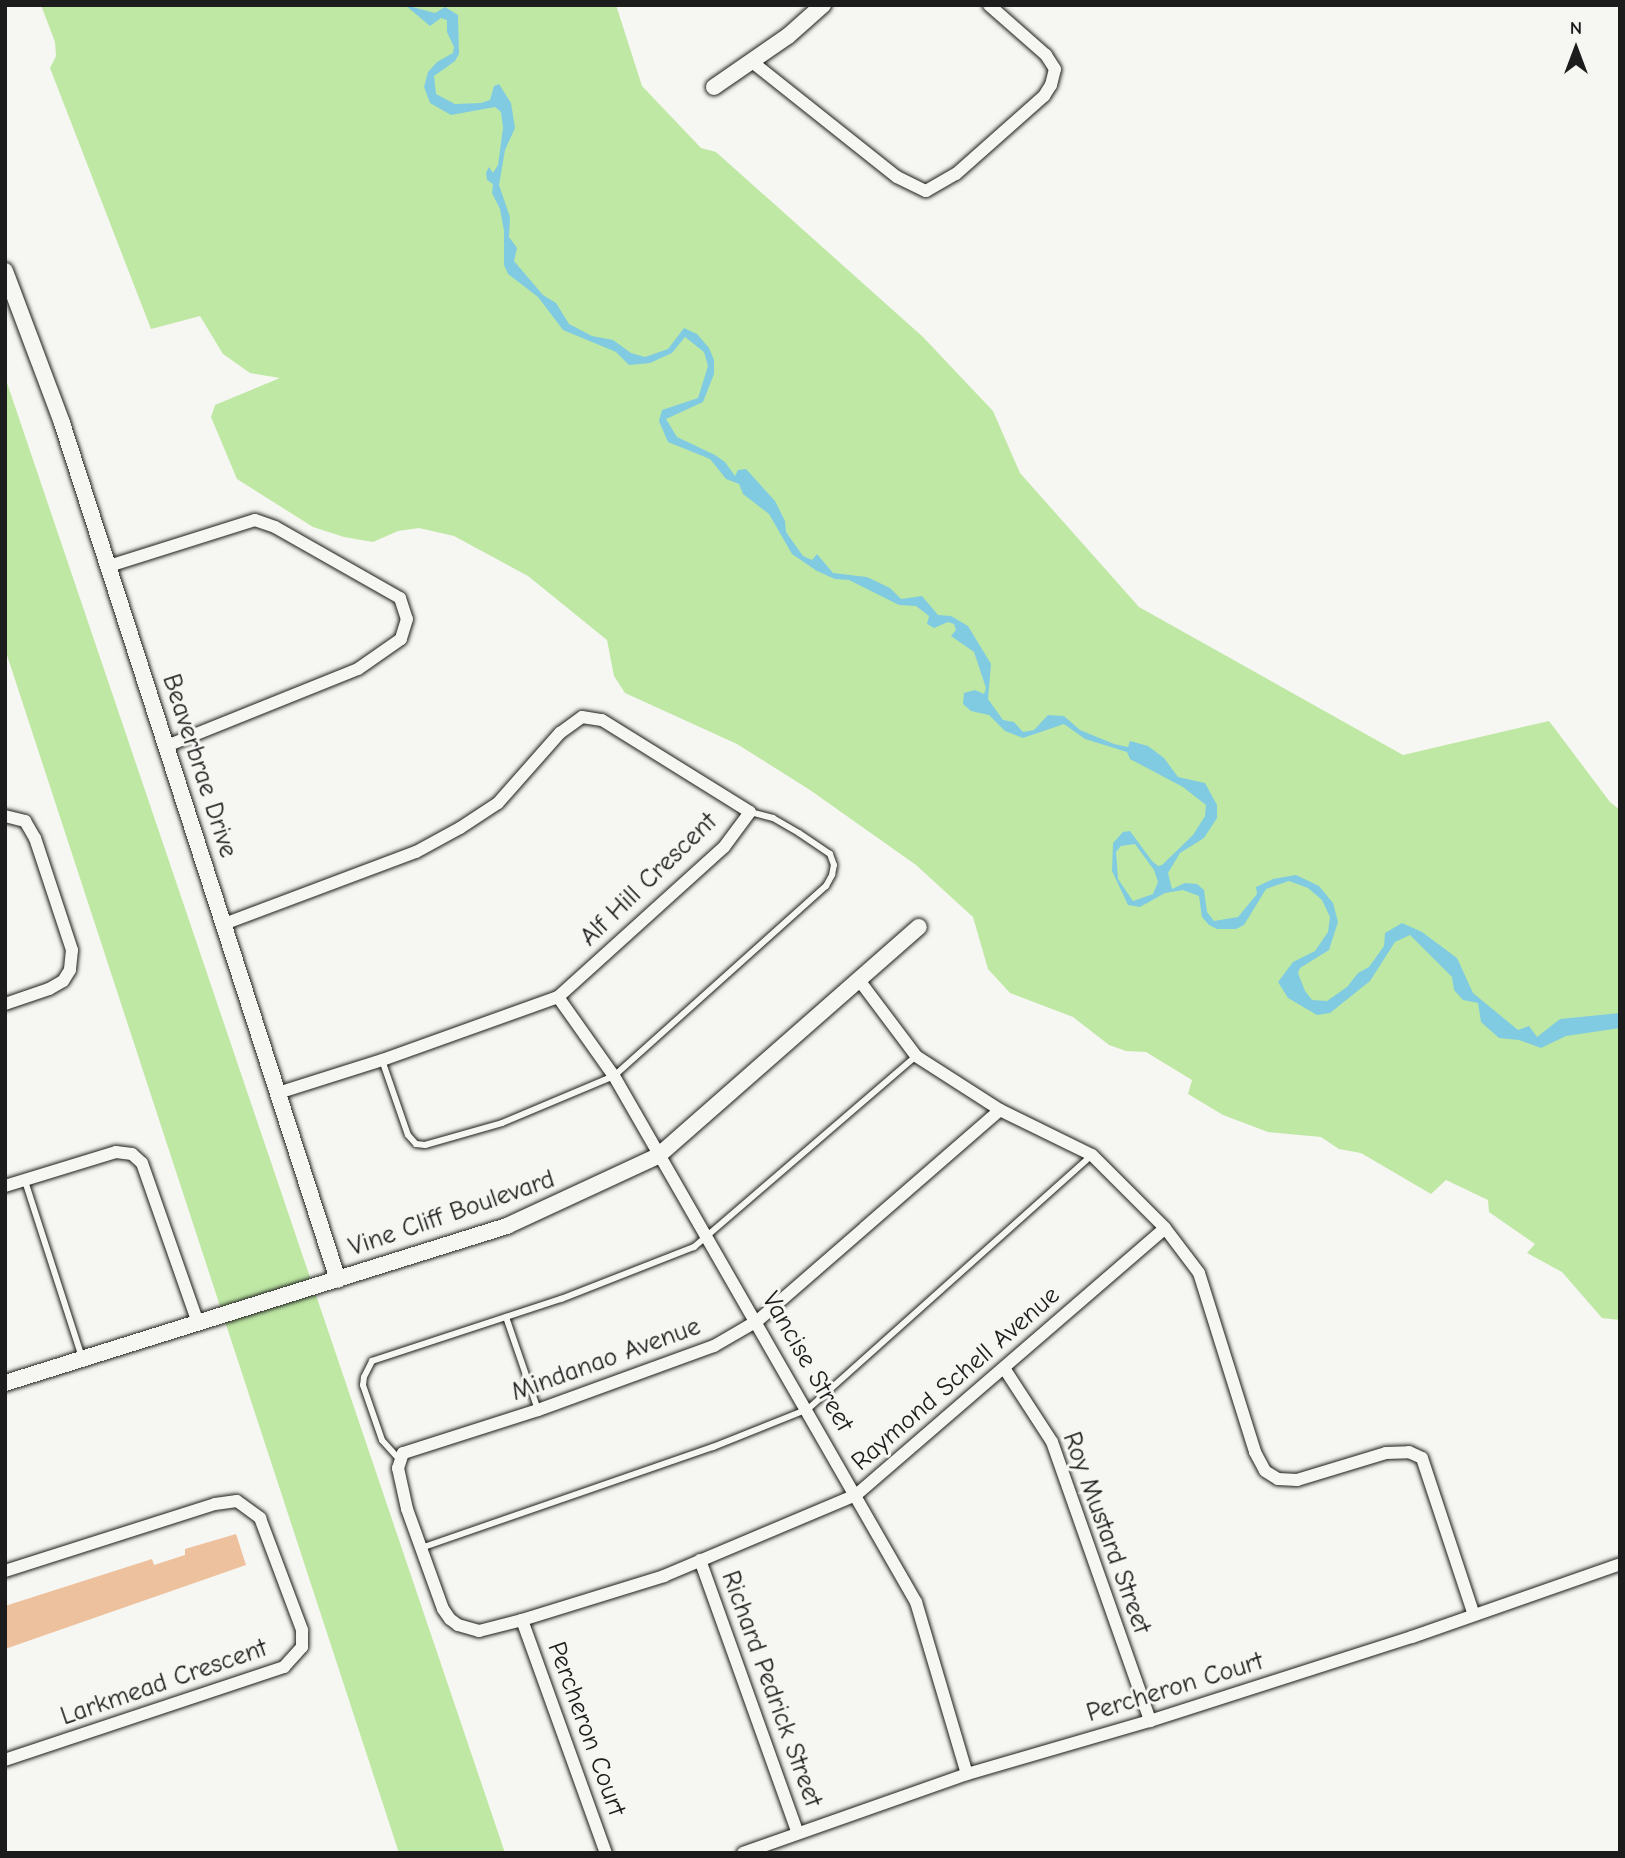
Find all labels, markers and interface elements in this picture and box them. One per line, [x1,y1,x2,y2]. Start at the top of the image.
north arrow [1541,14,1611,84]
text: N [1570,17,1582,39]
street label: Beaverbrae Drive [155,670,243,862]
street label: Alf Hill Crescent [574,807,724,953]
street label: Vine Cliff Boulevard [345,1164,559,1264]
street label: Raymond Schell Avenue [846,1280,1066,1478]
street label: Vancise Street [754,1287,860,1437]
street label: Mindanao Avenue [507,1311,705,1409]
street label: Roy Mustard Street [1055,1428,1157,1638]
street label: Richard Pedrick Street [714,1567,828,1811]
street label: Larkmead Crescent [57,1633,271,1733]
street label: Percheron Court [540,1638,632,1820]
street label: Percheron Court [1083,1646,1267,1730]

